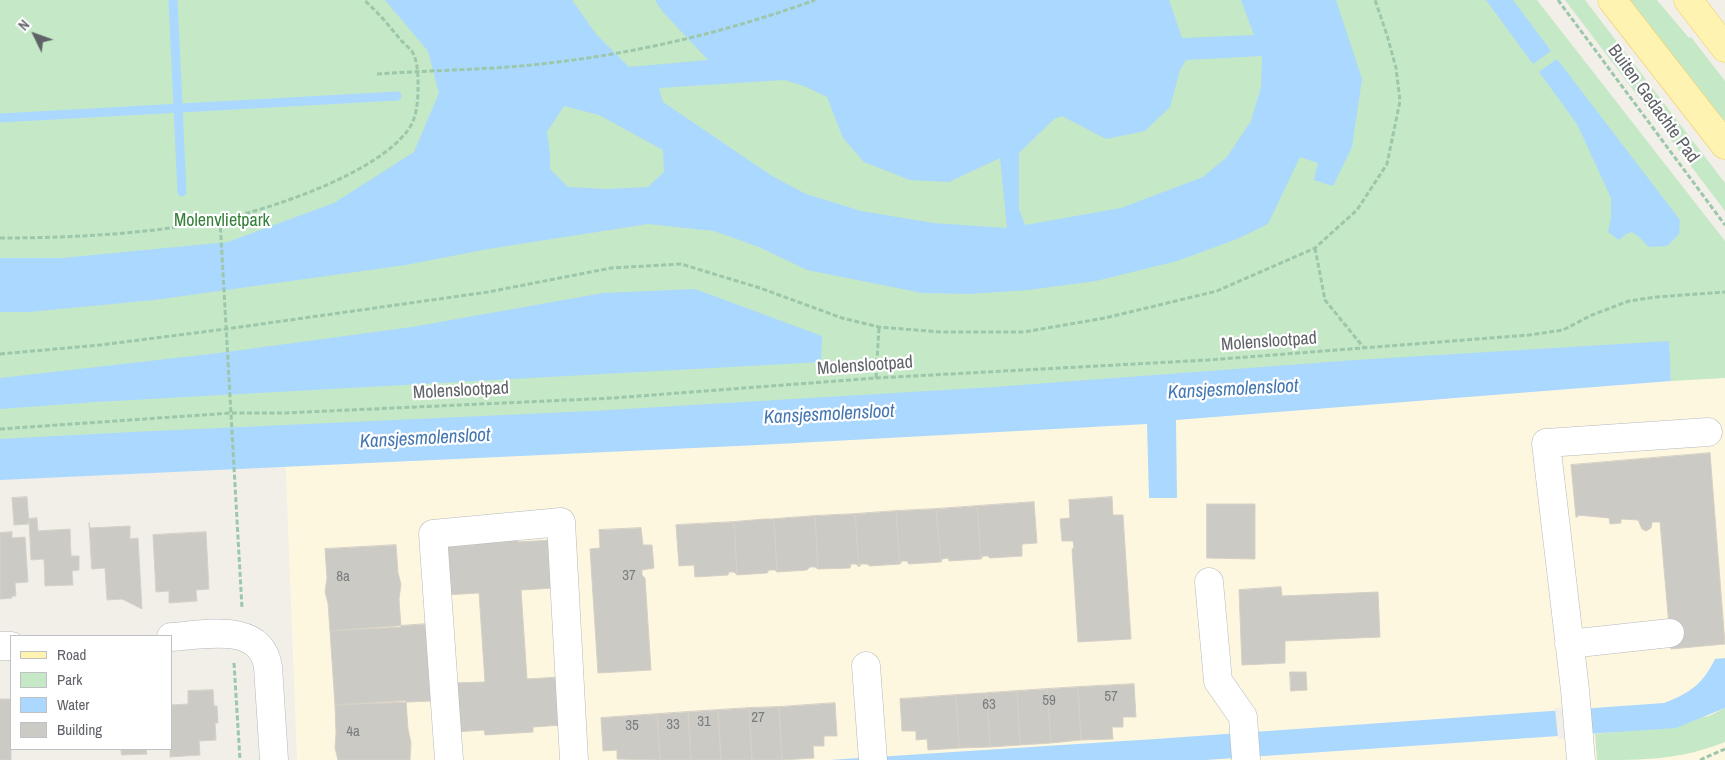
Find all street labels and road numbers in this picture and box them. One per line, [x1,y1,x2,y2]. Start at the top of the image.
street label: Buiten Gedachte Pad [1603,41,1703,167]
street label: Molenslootpad [1220,328,1318,356]
street label: Molenslootpad [816,352,914,380]
street label: Molenslootpad [413,378,509,404]

